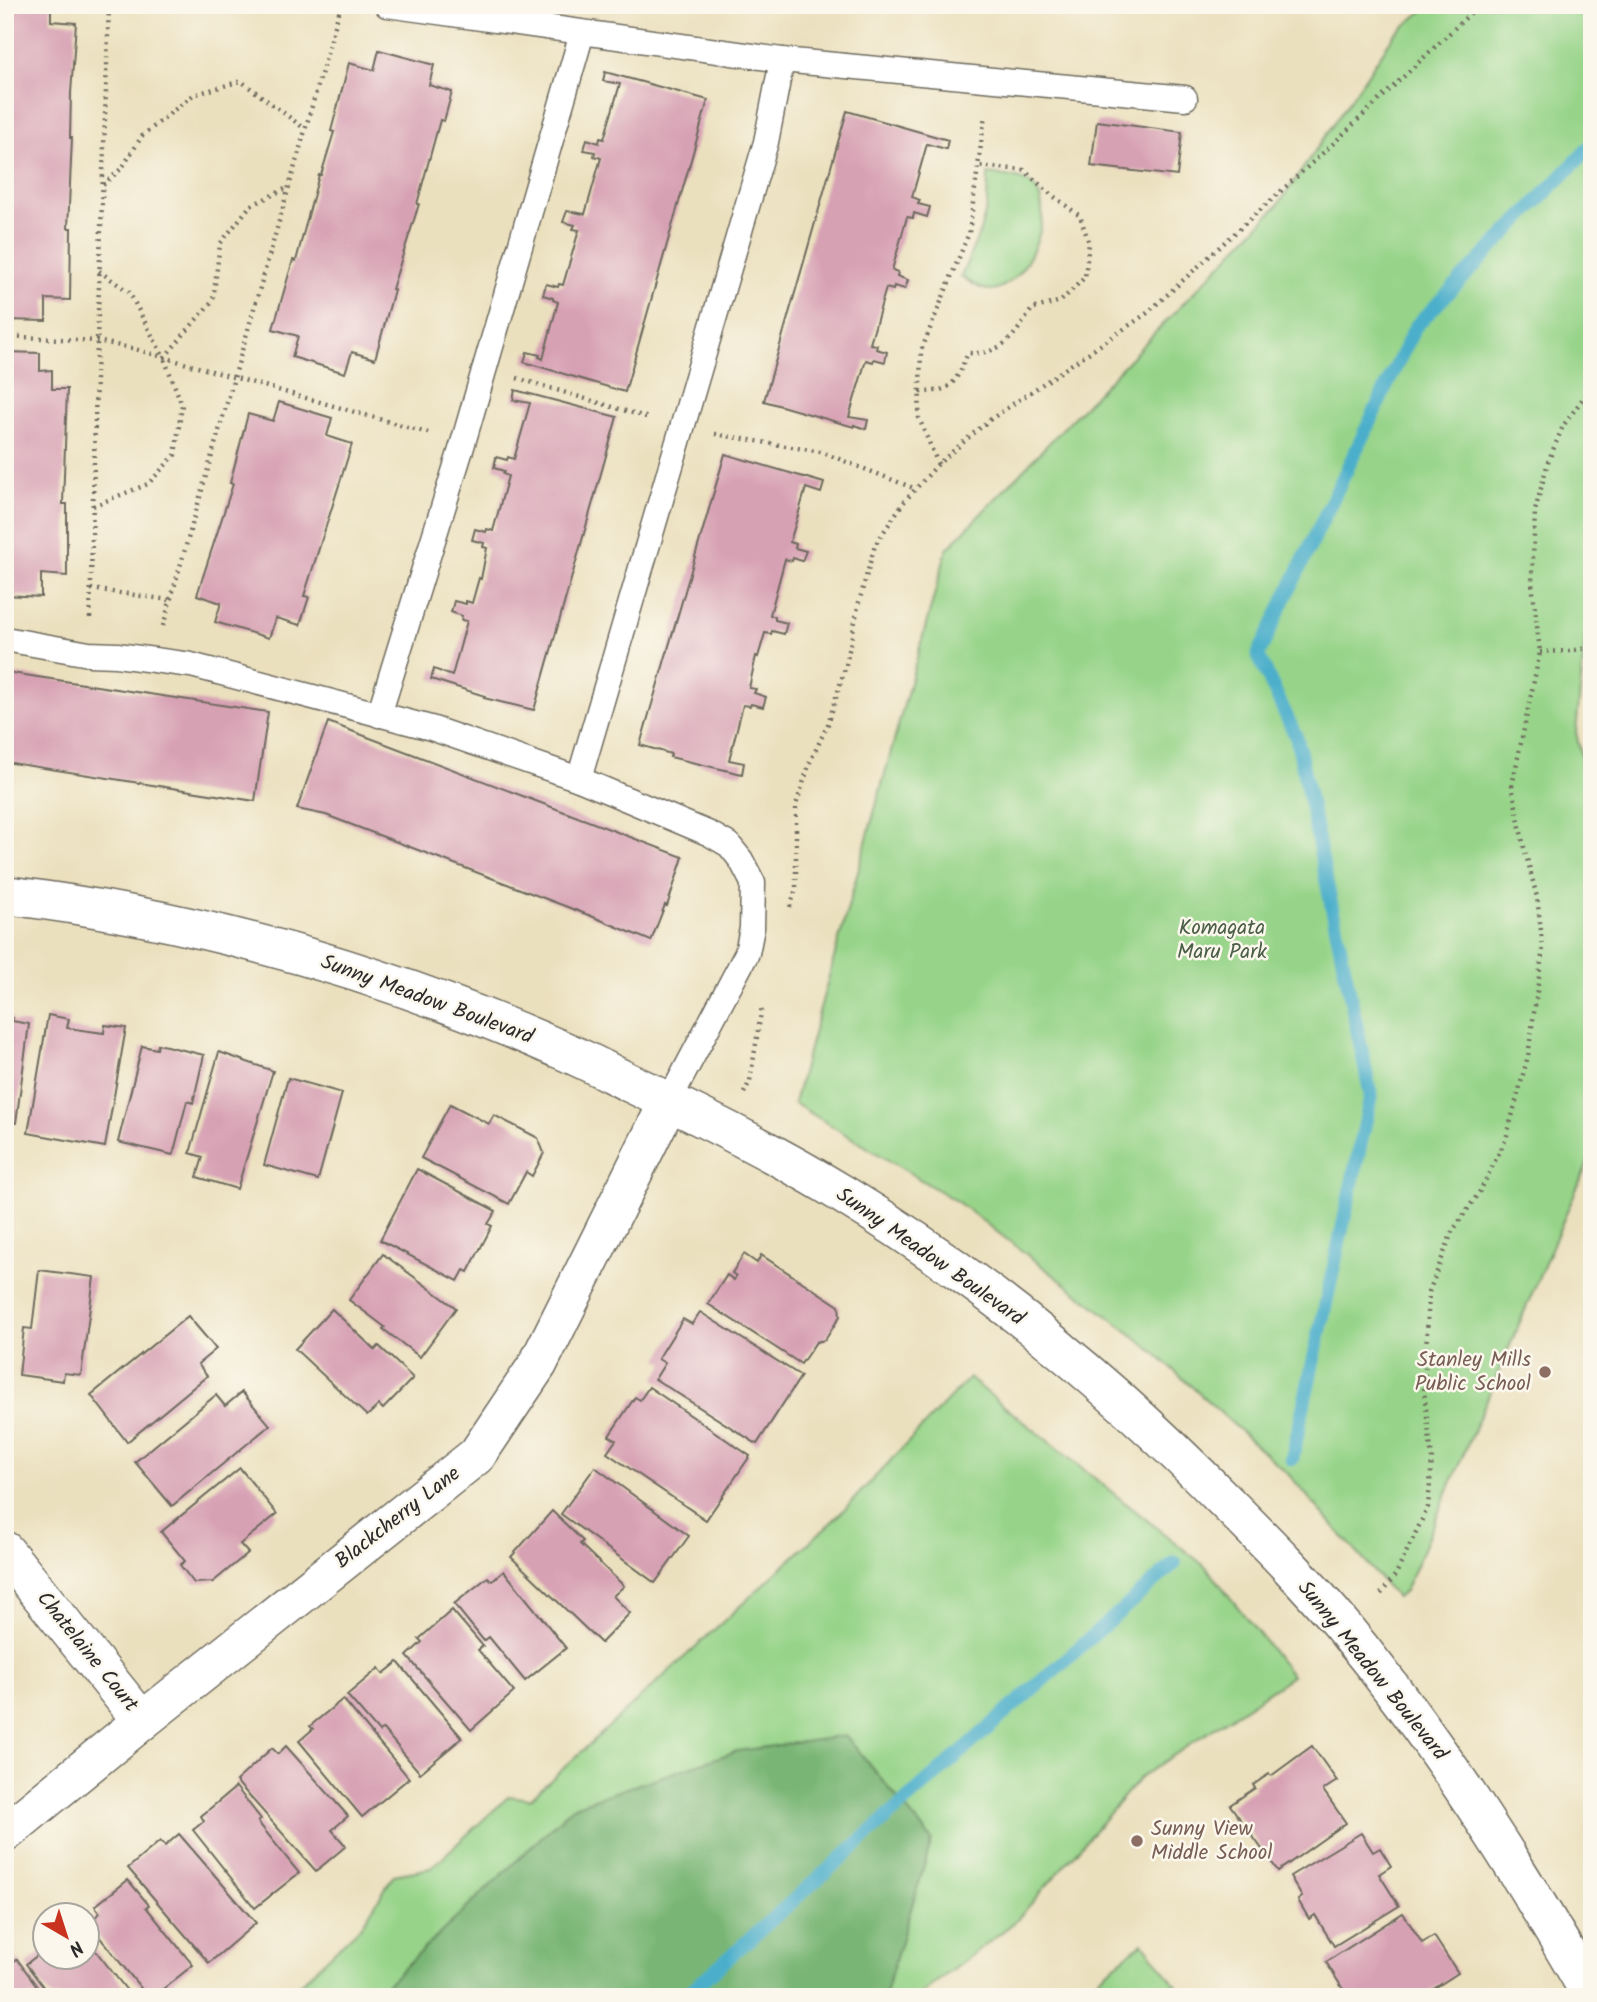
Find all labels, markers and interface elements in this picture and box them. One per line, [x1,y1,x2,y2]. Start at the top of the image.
park label: Komagata Maru Park [1177,912,1267,969]
street label: Sunny Meadow Boulevard [316,946,538,1054]
street label: Sunny Meadow Boulevard [829,1179,1032,1335]
place label: Stanley Mills Public School [1415,1344,1531,1401]
marker: Stanley Mills Public School [1537,1364,1553,1380]
street label: Blackcherry Lane [328,1458,468,1578]
street label: Sunny Meadow Boulevard [1289,1574,1456,1769]
street label: Chatelaine Court [28,1584,147,1720]
place label: Sunny View Middle School [1151,1813,1272,1870]
marker: Sunny View Middle School [1129,1833,1145,1849]
north arrow [32,1900,102,1970]
text: N [61,1932,90,1963]

